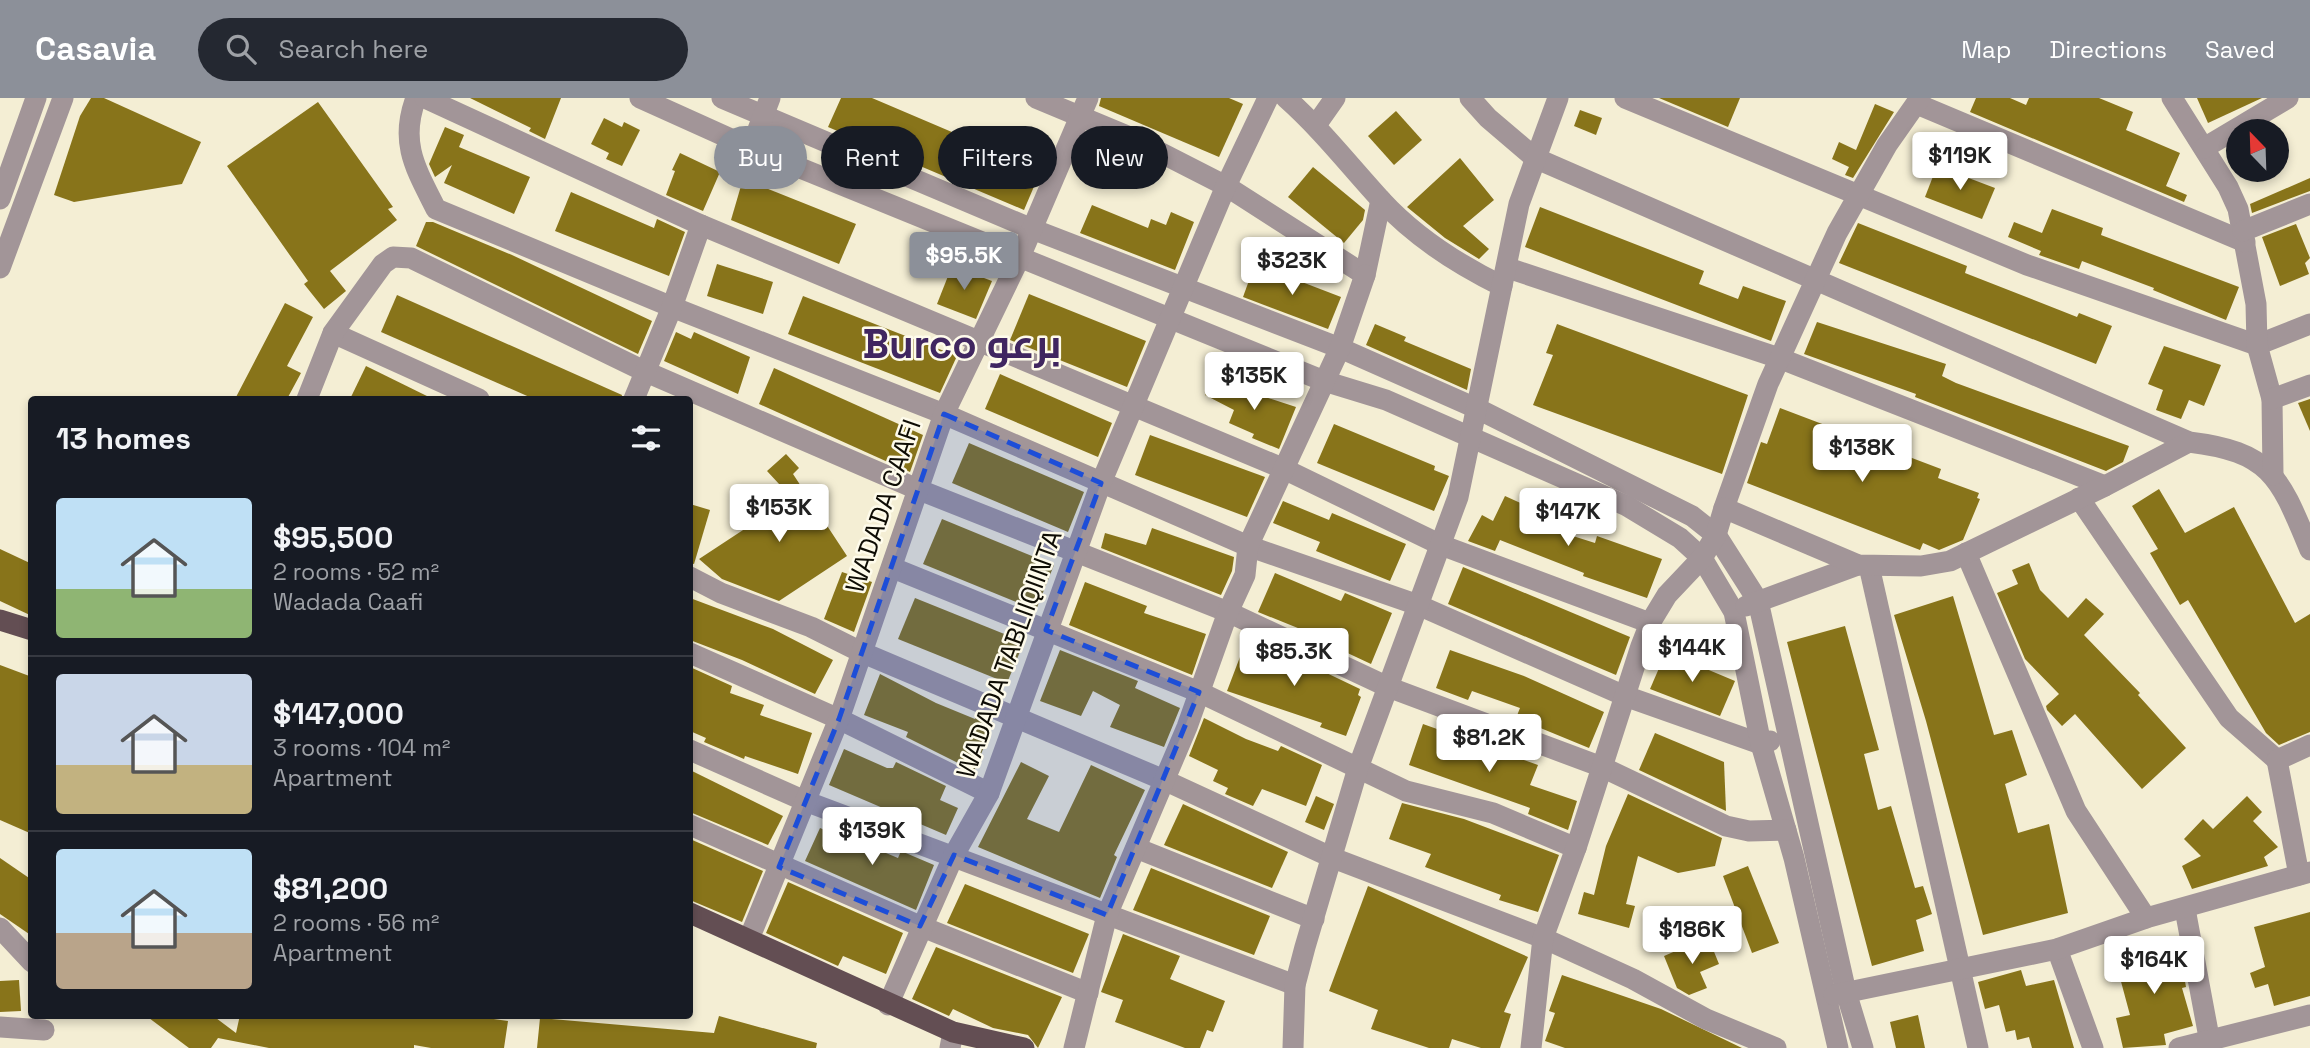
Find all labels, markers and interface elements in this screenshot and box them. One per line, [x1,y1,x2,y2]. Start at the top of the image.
search box [198,18,688,81]
text: Casavia [35,28,156,70]
icon: search [222,30,260,68]
text: Search here [278,32,428,66]
text: Map [1961,34,2011,65]
text: Directions [2049,34,2167,65]
text: Saved [2205,34,2275,65]
north arrow [2226,119,2289,182]
map controls [2226,119,2289,182]
chip: Buy [714,126,807,189]
chip: Rent [821,126,924,189]
chip: Filters [938,126,1057,189]
chip: New [1071,126,1168,189]
pin: $119K [1911,132,2009,192]
text: $119K [1928,140,1992,170]
pin: $95.5K [907,232,1021,292]
pin: $323K [1243,238,1341,297]
text: $95.5K [925,240,1003,270]
text: $323K [1257,245,1327,275]
district label: Burco برعو [862,319,1062,370]
pin: $135K [1205,352,1303,412]
text: $135K [1221,360,1287,390]
street label: WADADA CAAFI [837,415,929,597]
text: 13 homes [56,419,191,458]
icon: filters [627,419,665,457]
pin: $138K [1813,424,1911,484]
text: $138K [1829,432,1895,462]
pin: $153K [730,484,828,544]
pin: $147K [1519,489,1617,548]
text: $153K [746,492,812,522]
text: $147K [1535,496,1601,526]
text: $95,500 [273,518,393,557]
street label: WADADA TABLIIQIINTA [948,525,1070,783]
icon: home [112,526,196,610]
text: 2 rooms · 52 m² [273,557,439,587]
text: Wadada Caafi [273,587,423,617]
pin: $144K [1643,624,1741,684]
pin: $85.3K [1237,628,1351,688]
text: $144K [1658,632,1726,662]
text: $85.3K [1256,636,1332,666]
text: $147,000 [273,694,404,733]
icon: home [112,702,196,786]
pin: $81.2K [1432,714,1546,774]
text: $81.2K [1452,722,1526,752]
text: 3 rooms · 104 m² [273,733,450,763]
text: Apartment [273,763,393,793]
pin: $139K [823,808,921,867]
text: $139K [839,815,905,845]
text: $81,200 [273,869,388,908]
icon: home [112,877,196,961]
pin: $186K [1643,906,1741,966]
text: 2 rooms · 56 m² [273,908,439,938]
text: $186K [1659,914,1725,944]
pin: $164K [2105,936,2203,996]
text: Apartment [273,938,393,968]
text: $164K [2120,944,2188,974]

